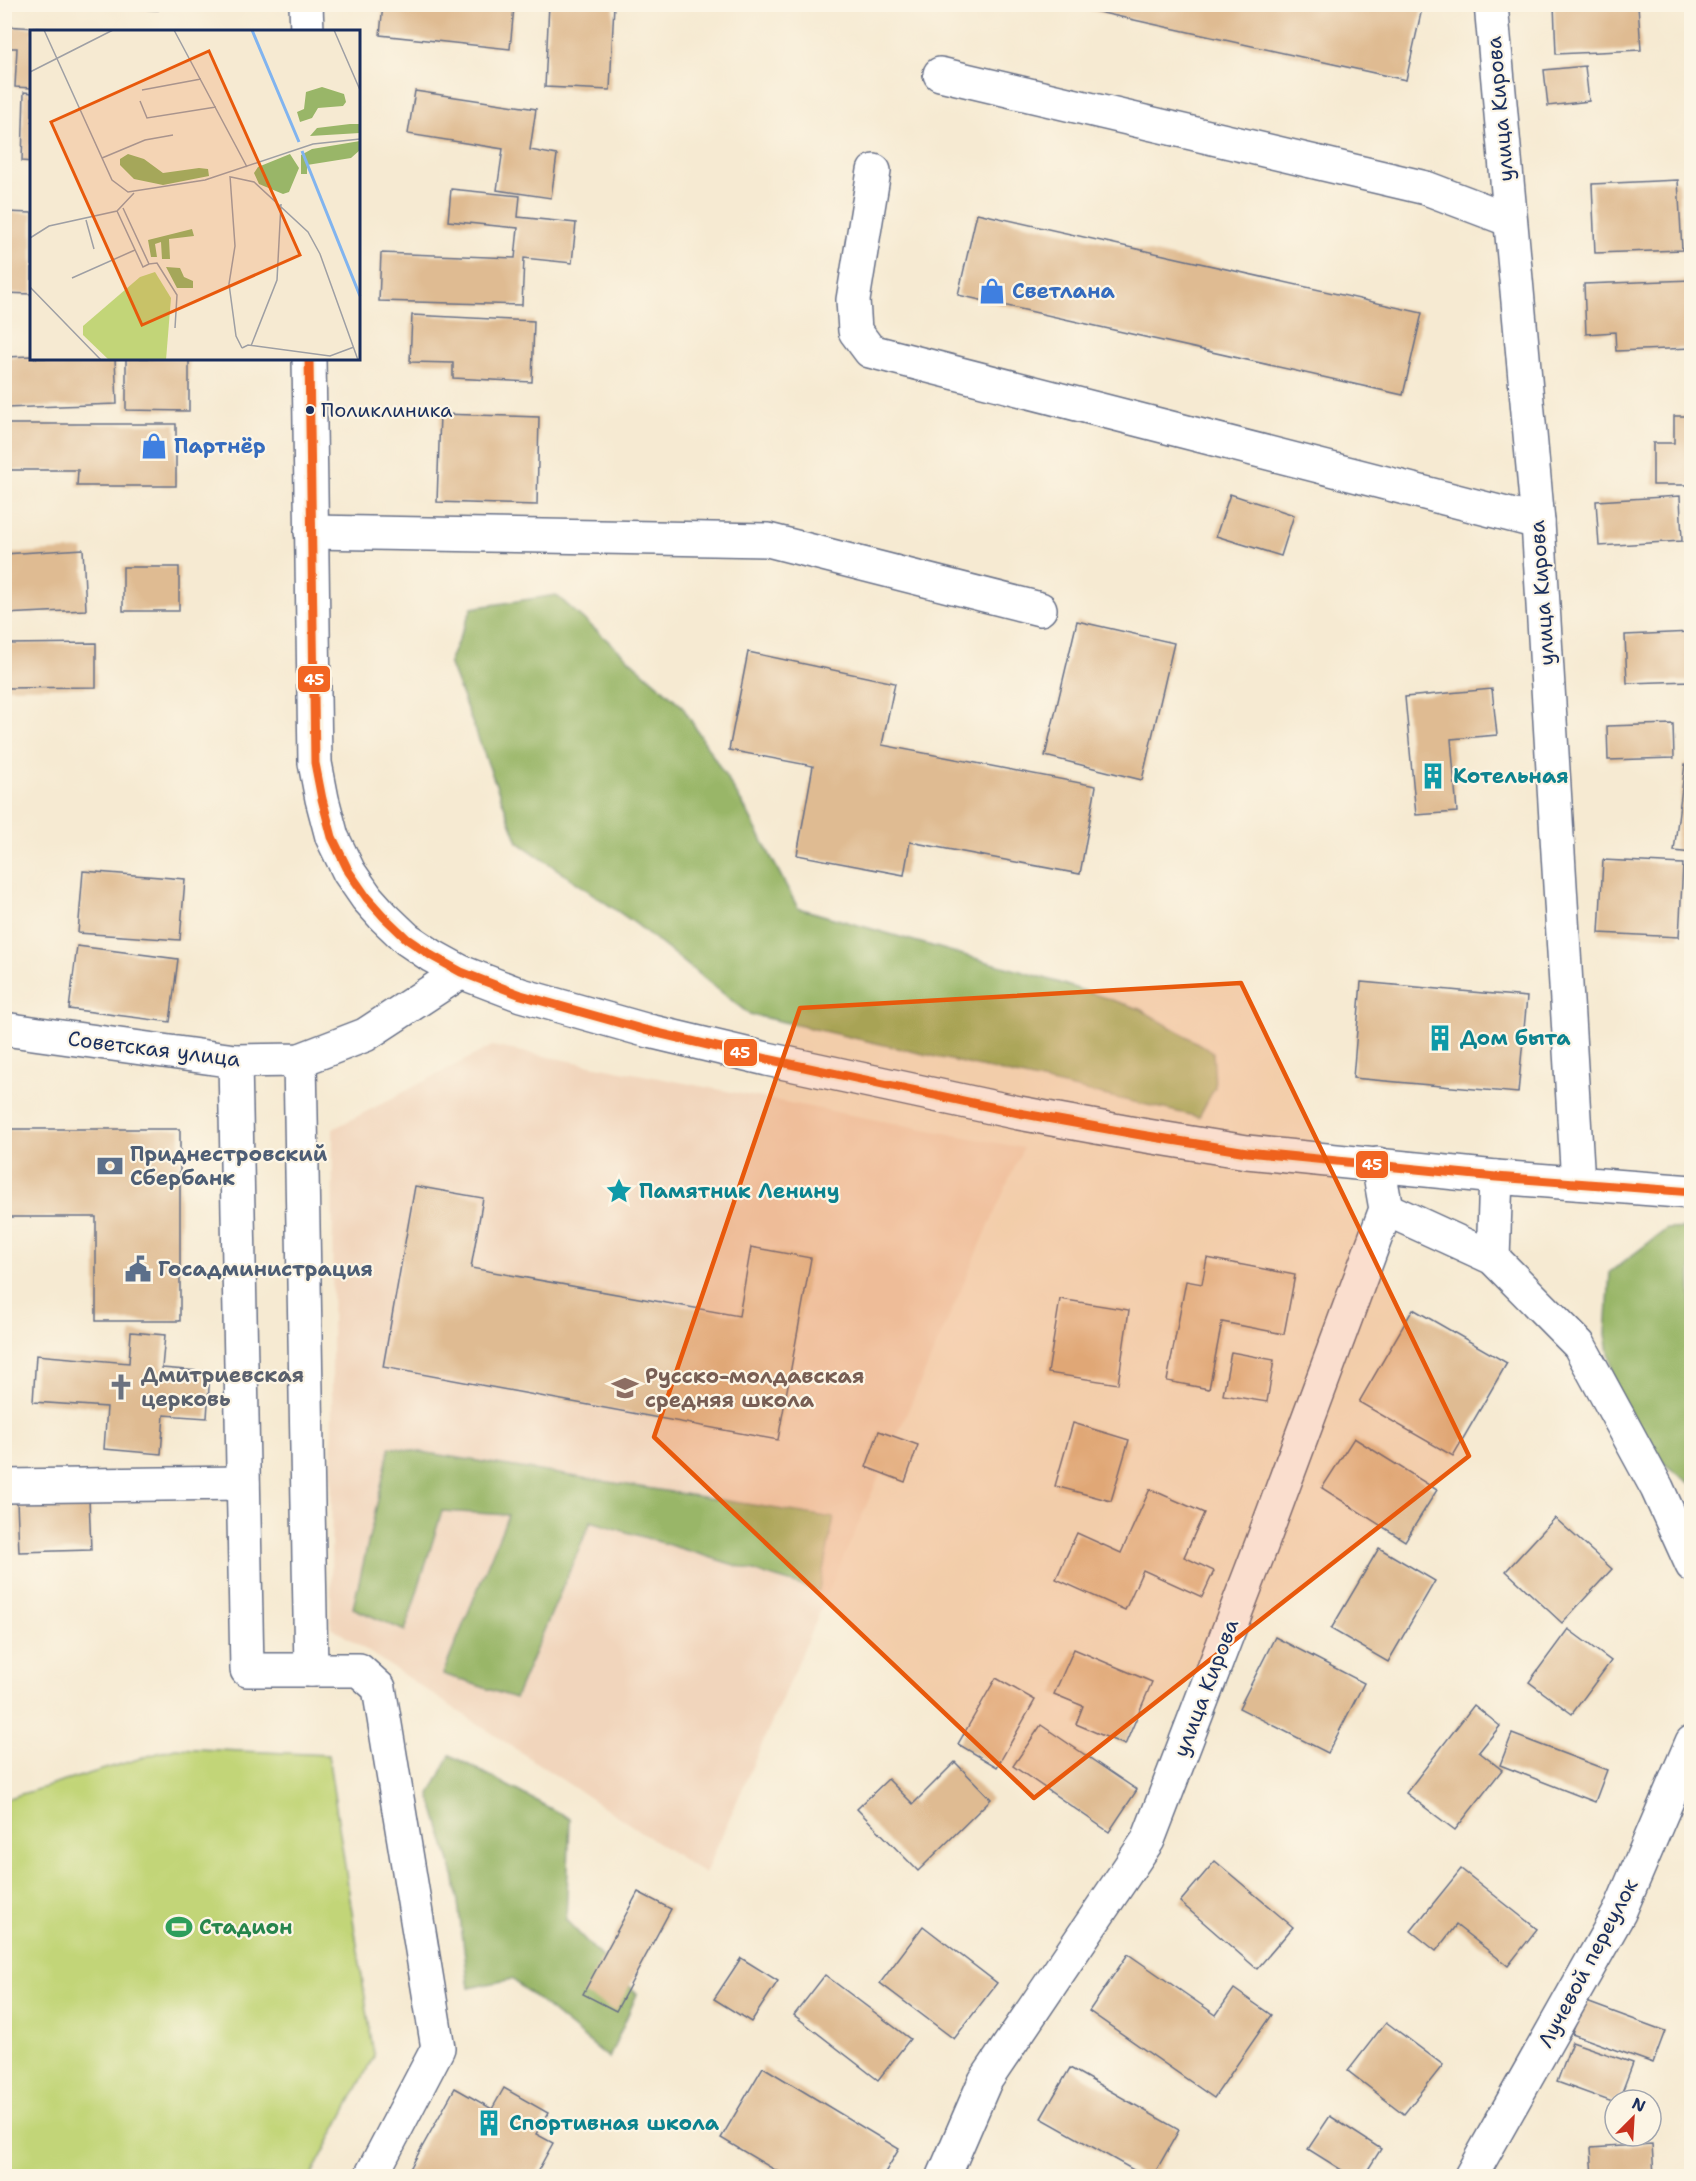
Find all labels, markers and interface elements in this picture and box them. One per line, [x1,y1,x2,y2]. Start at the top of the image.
inset map [30,30,360,360]
street label: улица Кирова [1480,35,1520,183]
shop icon: Светлана [977,276,1007,306]
place label: Светлана [1012,277,1116,305]
place label: Поликлиника [321,397,453,423]
marker: Поликлиника [304,404,316,416]
shop icon: Партнёр [139,431,169,461]
place label: Партнёр [174,432,266,460]
street label: улица Кирова [1523,519,1561,667]
line badge: 45 [297,665,331,693]
text: 45 [304,669,324,690]
building icon: Котельная [1418,761,1448,791]
place label: Котельная [1453,762,1569,790]
building icon: Дом быта [1425,1023,1455,1053]
place label: Дом быта [1460,1024,1571,1052]
street label: Советская улица [66,1025,242,1073]
line badge: 45 [723,1038,758,1067]
text: 45 [730,1042,750,1063]
place label: Приднестровский Сбербанк [130,1140,328,1192]
line badge: 45 [1355,1150,1389,1179]
bank icon: Приднестровский Сбербанк [95,1151,125,1181]
text: 45 [1362,1154,1382,1175]
place icon: Памятник Ленину [604,1176,634,1206]
place label: Памятник Ленину [639,1177,839,1205]
public building icon: Госадминистрация [123,1254,153,1284]
place label: Госадминистрация [158,1255,373,1283]
place label: Дмитриевская церковь [141,1361,304,1413]
place label: Русско-молдавская средняя школа [645,1362,864,1414]
church icon: Дмитриевская церковь [106,1372,136,1402]
school or university icon: Русско-молдавская средняя школа [610,1373,640,1403]
street label: улица Кирова [1167,1615,1245,1761]
street label: Лучевой переулок [1532,1874,1644,2052]
sports icon: Стадион [164,1912,194,1942]
place label: Стадион [199,1913,293,1941]
north arrow [1603,2088,1663,2148]
text: N [1629,2093,1649,2117]
building icon: Спортивная школа [474,2108,504,2138]
place label: Спортивная школа [509,2109,720,2137]

